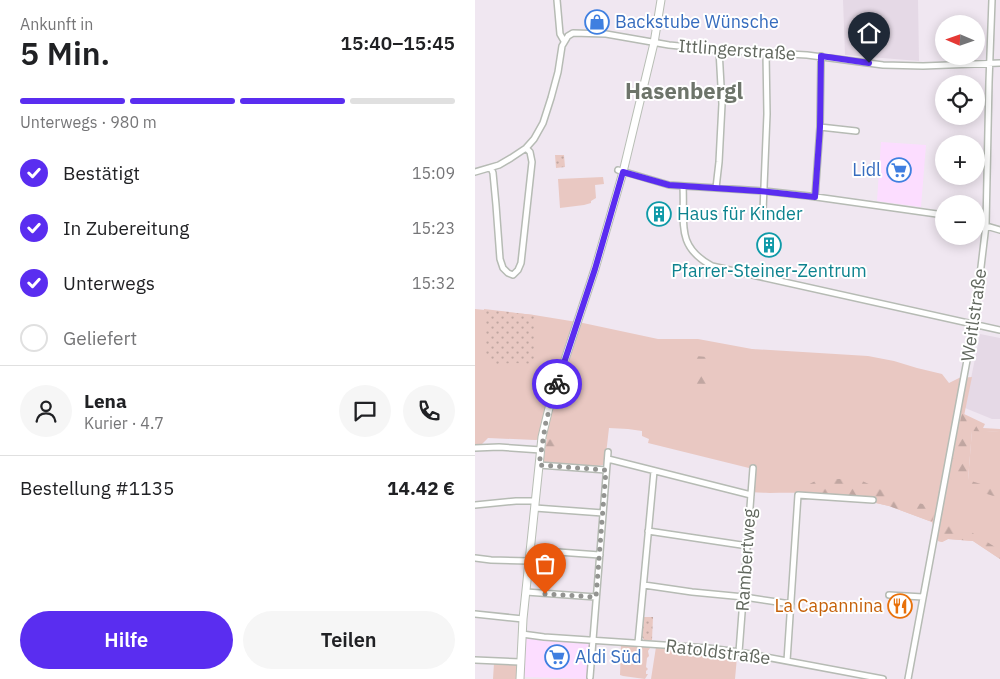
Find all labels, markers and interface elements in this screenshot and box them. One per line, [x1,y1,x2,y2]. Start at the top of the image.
shop icon: Backstube Wünsche [584,9,610,35]
place label: Backstube Wünsche [615,10,779,33]
pin [848,12,890,63]
text: Ankunft in [20,14,93,34]
north arrow [935,15,985,65]
map controls [935,15,985,245]
icon: home [855,19,883,47]
text: 15:40–15:45 [341,31,455,55]
text: 5 Min. [20,32,110,74]
street label: Ittlingerstraße [678,34,797,65]
button: locate [935,75,985,125]
district label: Hasenbergl [625,76,743,105]
text: Unterwegs · 980 m [20,112,157,132]
button: + [935,135,985,185]
supermarket icon: Lidl [886,157,912,183]
place label: Lidl [852,158,881,181]
icon: check [20,159,48,187]
text: Bestätigt [63,161,140,185]
text: 15:09 [412,163,455,183]
button: − [935,195,985,245]
building icon: Haus für Kinder [646,201,672,227]
place label: Haus für Kinder [677,202,803,225]
icon: check [20,214,48,242]
text: In Zubereitung [63,216,189,240]
text: 15:23 [412,218,455,238]
building icon: Pfarrer-Steiner-Zentrum [756,232,782,258]
place label: Pfarrer-Steiner-Zentrum [671,259,867,282]
street label: Weitlstraße [956,267,991,363]
icon: check [20,269,48,297]
text: Unterwegs [63,271,155,295]
text: 15:32 [412,273,455,293]
text: Geliefert [63,326,137,350]
courier [532,359,582,409]
icon: bike [543,370,571,398]
button: person [20,385,72,437]
button: chat [339,385,391,437]
button: phone [403,385,455,437]
text: Lena [84,389,127,413]
text: Kurier · 4.7 [84,413,164,433]
text: Bestellung #1135 [20,476,174,500]
text: 14.42 € [387,476,455,500]
street label: Rambertweg [730,507,761,612]
pin [524,543,566,594]
icon: bag [531,550,559,578]
restaurant icon: La Capannina [887,593,913,619]
place label: La Capannina [775,594,883,617]
button: Hilfe [20,611,233,669]
button: Teilen [243,611,455,669]
street label: Ratoldstraße [664,634,772,669]
supermarket icon: Aldi Süd [544,644,570,670]
place label: Aldi Süd [575,645,642,668]

